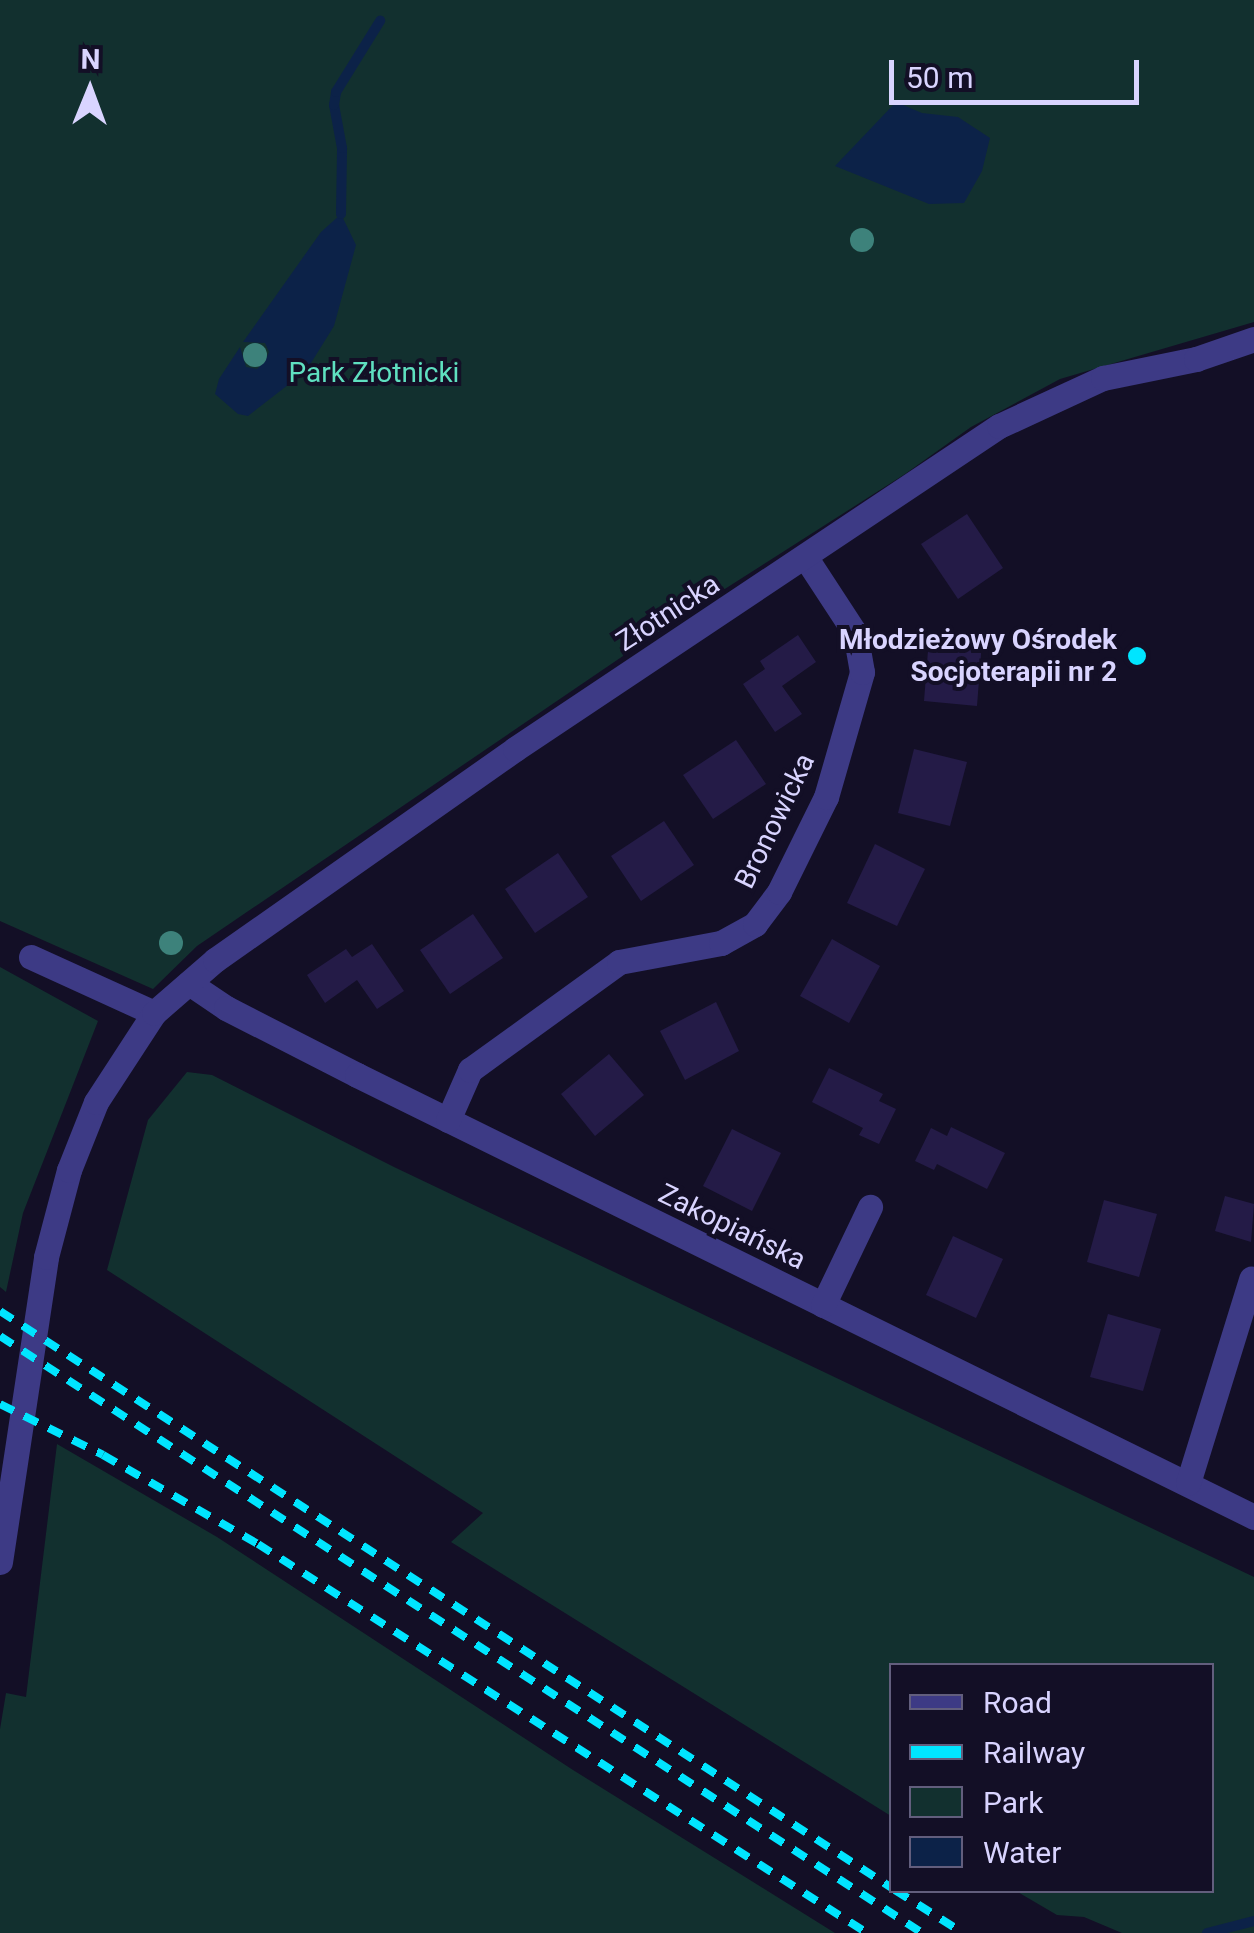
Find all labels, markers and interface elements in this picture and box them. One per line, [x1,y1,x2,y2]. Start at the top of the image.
north arrow [40,40,140,140]
scale bar [894,40,1144,102]
text: N [80,43,101,76]
text: 50 m [906,60,973,95]
park label: Park Złotnicki [289,356,459,390]
street label: Złotnicka [610,567,726,659]
place label: Młodzieżowy Ośrodek Socjoterapii nr 2 [839,623,1117,689]
marker: Młodzieżowy Ośrodek Socjoterapii nr 2 [1126,645,1148,667]
street label: Bronowicka [728,748,822,894]
street label: Zakopiańska [653,1177,811,1277]
legend [889,1663,1214,1893]
text: Road [983,1685,1052,1720]
text: Railway [983,1735,1085,1770]
text: Park [983,1785,1043,1820]
text: Water [983,1835,1061,1870]

